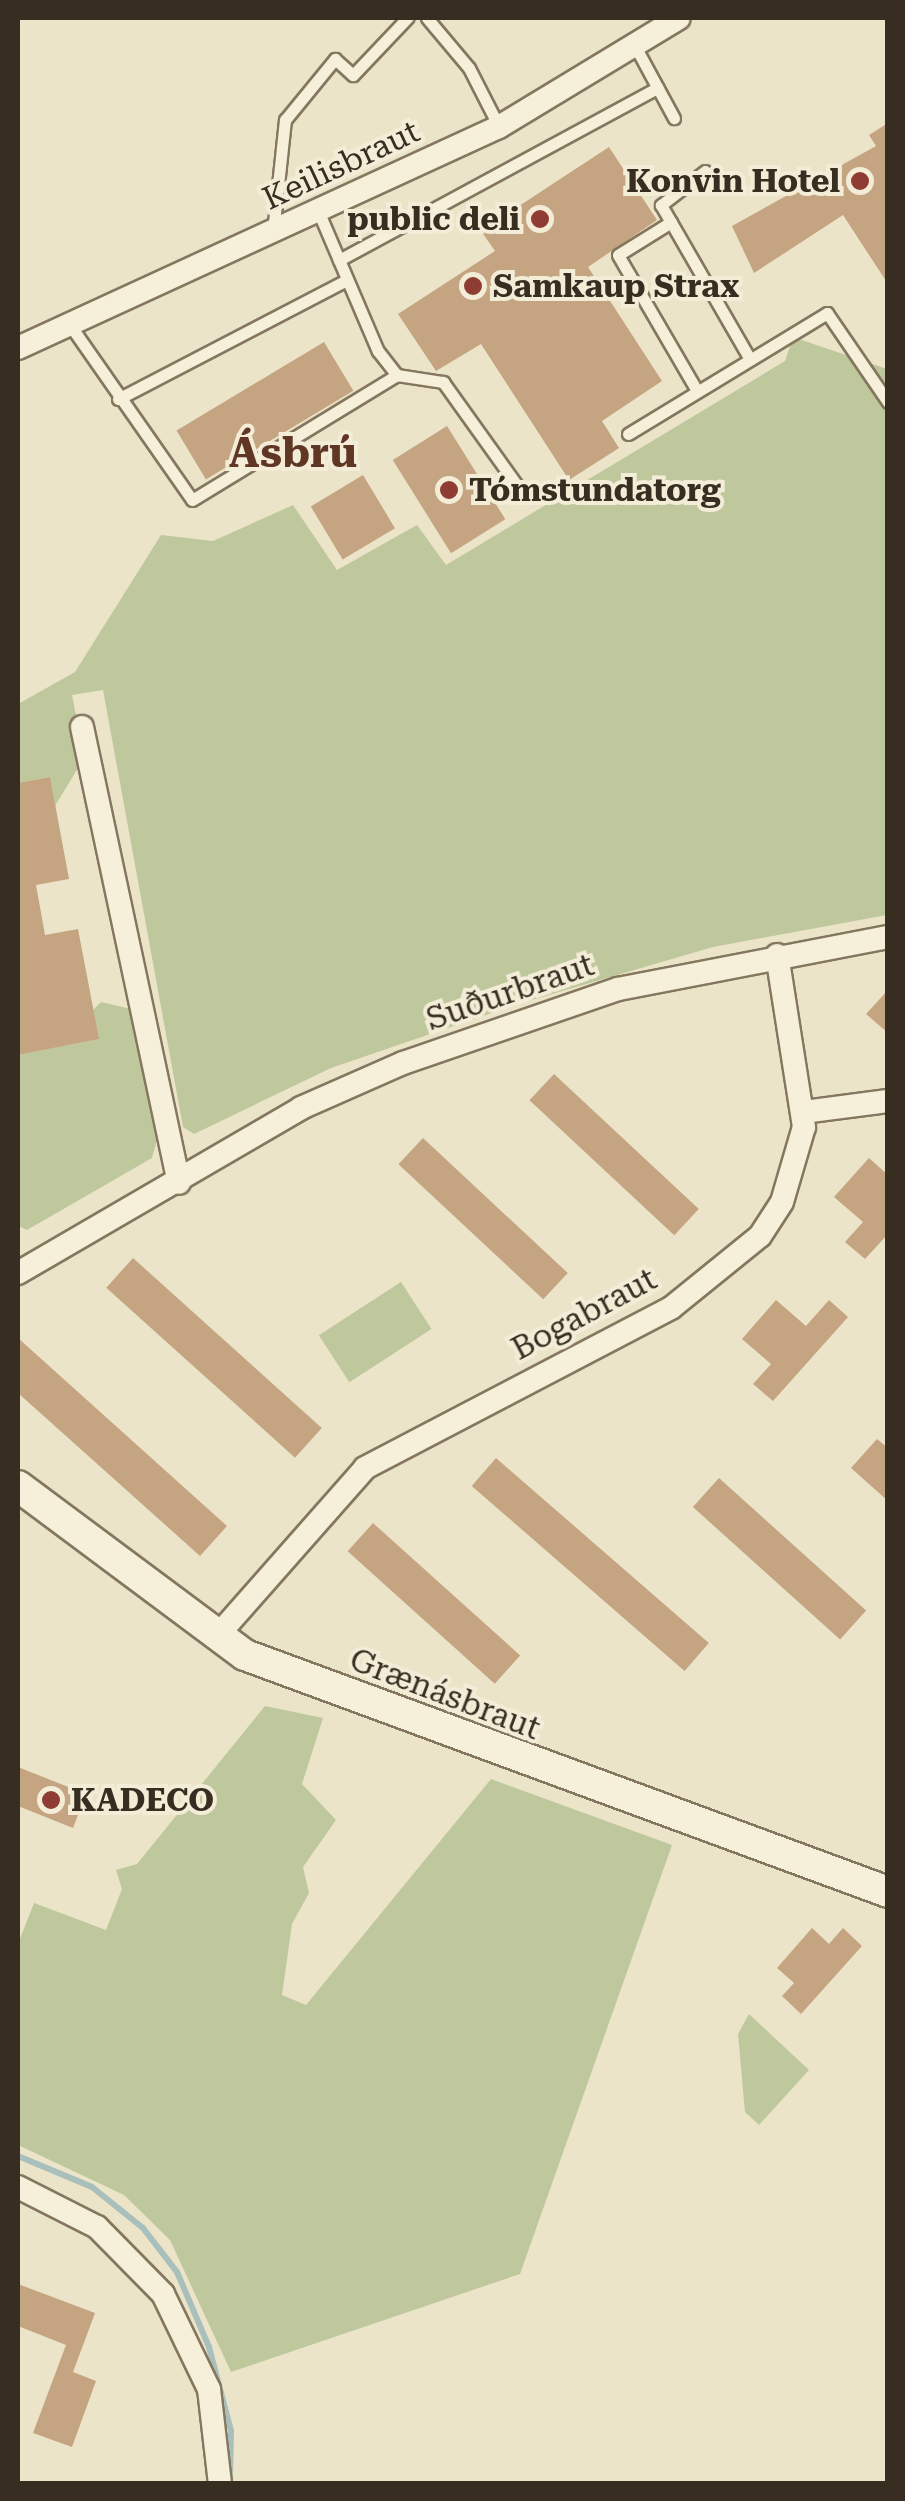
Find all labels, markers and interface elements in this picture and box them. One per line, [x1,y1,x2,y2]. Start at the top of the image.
street label: Keilisbraut [257,112,425,218]
place label: Konvin Hotel [626,162,840,200]
marker: Konvin Hotel [849,170,871,192]
place label: public deli [347,200,520,238]
marker: public deli [529,208,551,230]
place label: Samkaup Strax [493,267,739,305]
marker: Samkaup Strax [462,275,484,297]
district label: Ásbrú [229,428,357,478]
place label: Tómstundatorg [469,471,721,509]
marker: Tómstundatorg [438,479,460,501]
street label: Suðurbraut [421,945,599,1039]
street label: Bogabraut [505,1260,663,1368]
street label: Grænásbraut [344,1640,546,1748]
place label: KADECO [71,1781,214,1819]
marker: KADECO [40,1789,62,1811]

